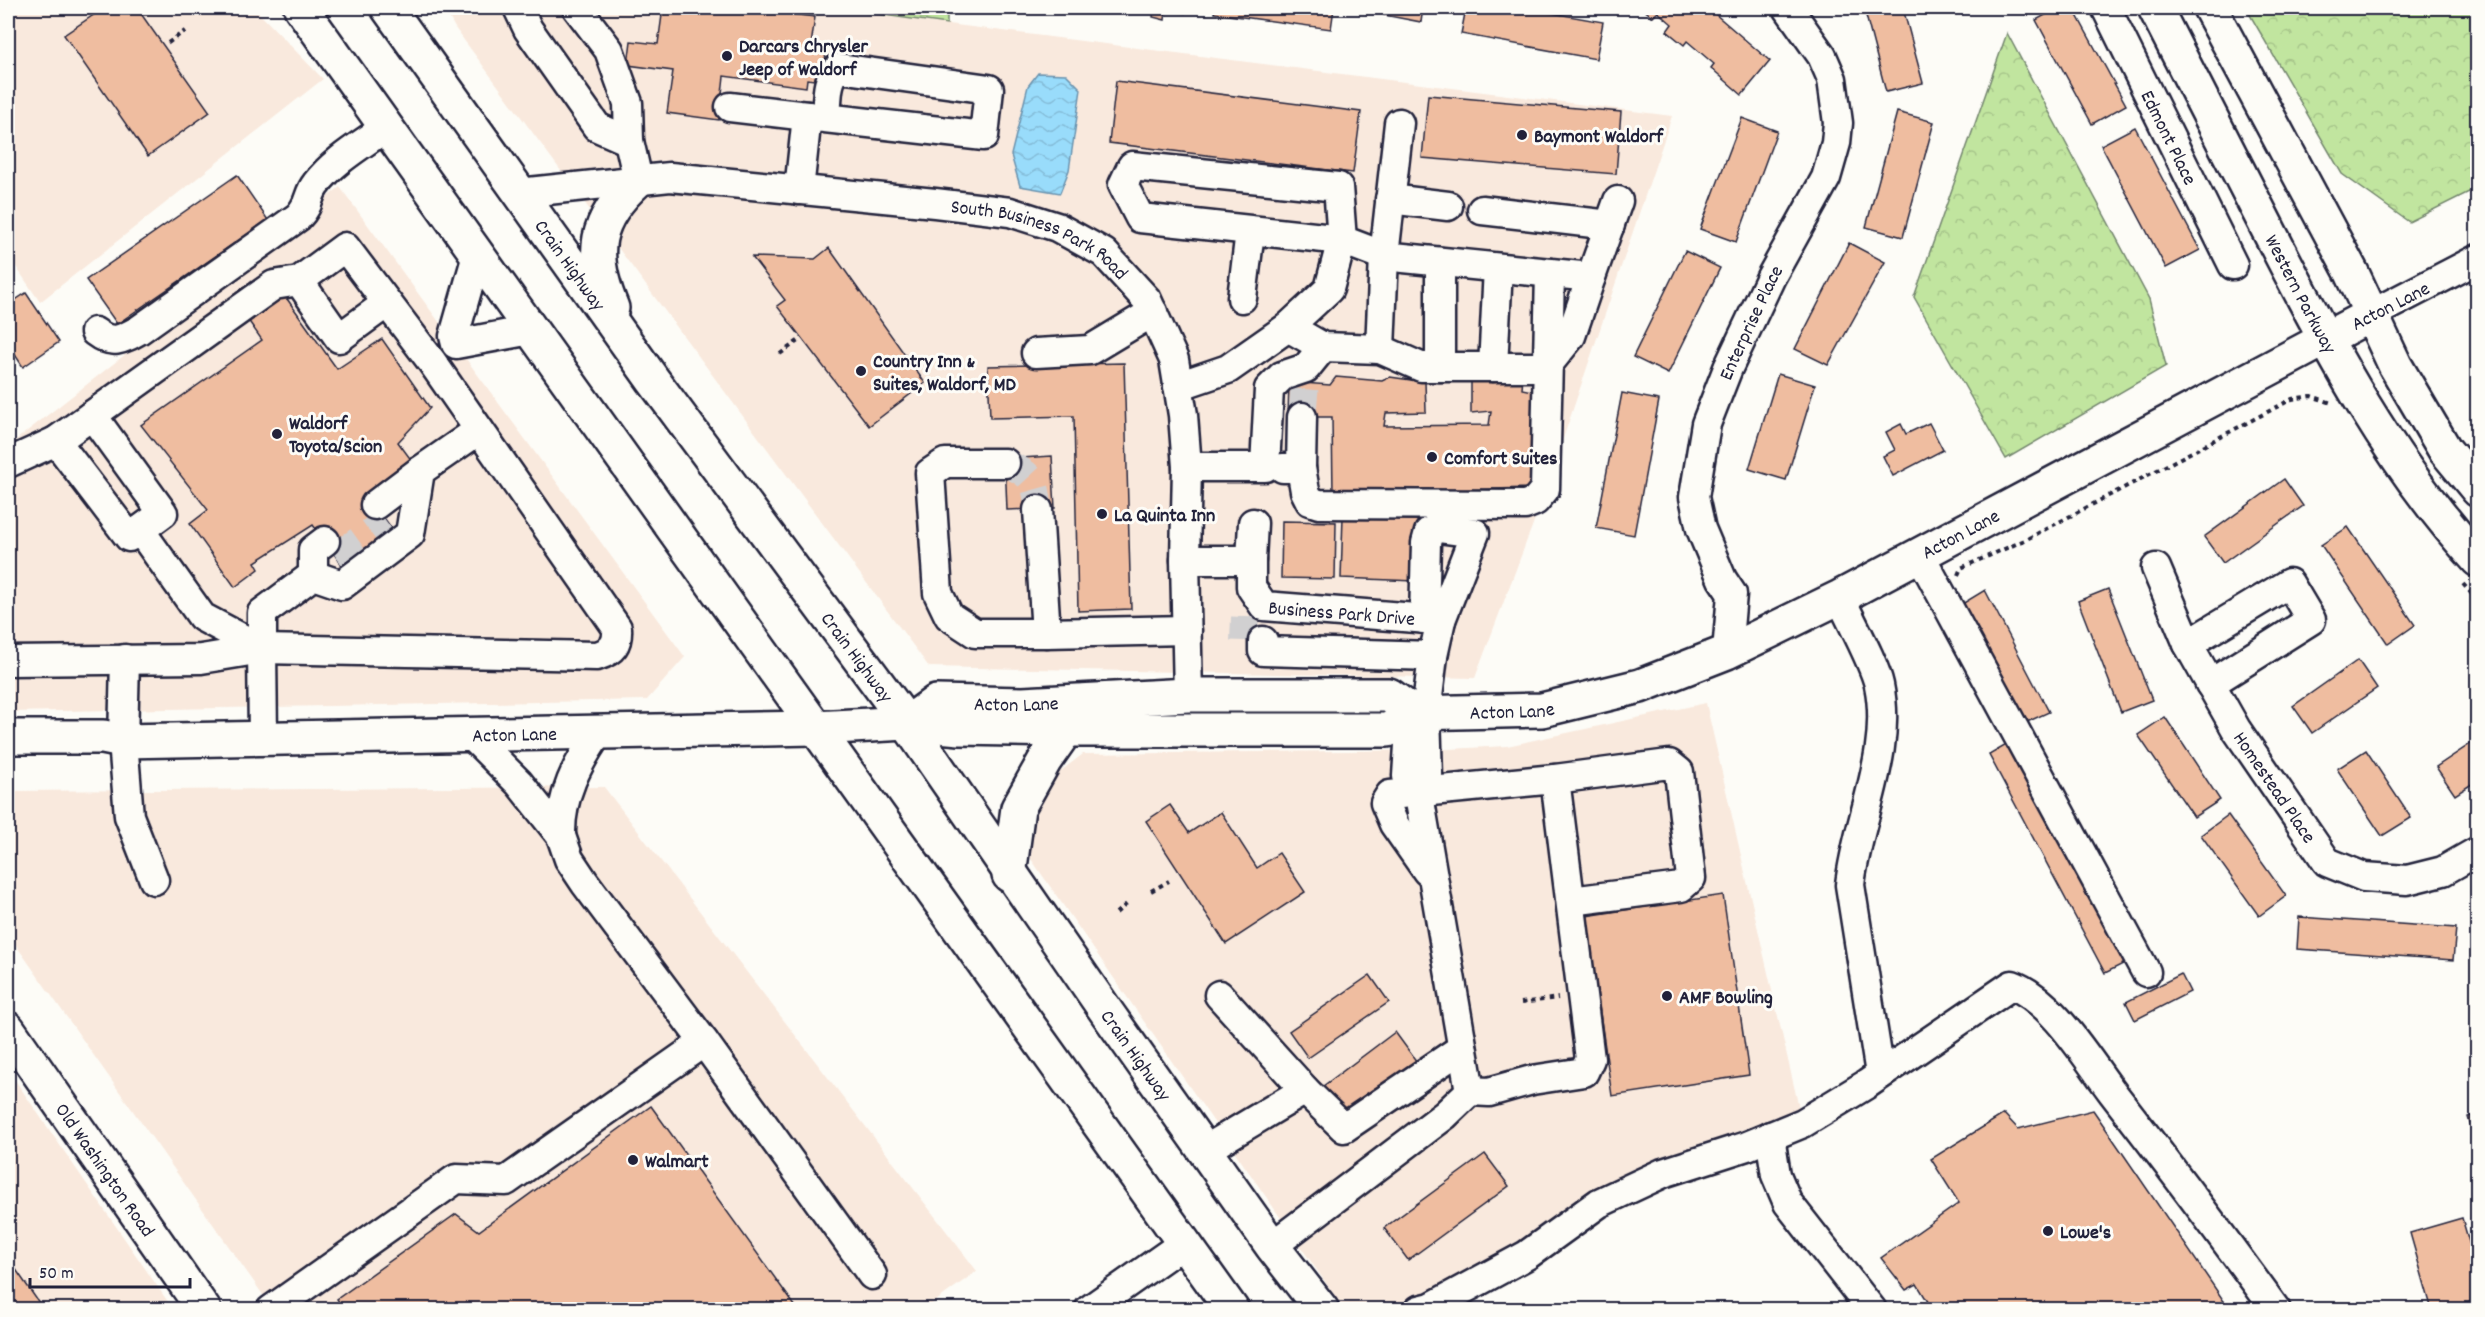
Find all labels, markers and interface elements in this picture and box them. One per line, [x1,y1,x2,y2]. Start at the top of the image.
place label: Darcars Chrysler Jeep of Waldorf [739,34,868,85]
marker: Darcars Chrysler Jeep of Waldorf [720,49,734,63]
street label: Edmont Place [2132,86,2202,191]
place label: Baymont Waldorf [1534,124,1664,152]
marker: Baymont Waldorf [1515,128,1529,142]
street label: South Business Park Road [949,194,1133,287]
street label: Crain Highway [526,215,611,319]
street label: Western Parkway [2256,231,2342,360]
street label: Enterprise Place [1714,261,1792,385]
street label: Acton Lane [2347,276,2436,339]
place label: Country Inn & Suites, Waldorf, MD [873,349,1017,400]
marker: Country Inn & Suites, Waldorf, MD [854,364,868,378]
place label: Waldorf Toyota/Scion [289,411,382,462]
marker: Waldorf Toyota/Scion [270,427,284,441]
place label: Comfort Suites [1444,446,1558,474]
marker: Comfort Suites [1425,450,1439,464]
place label: La Quinta Inn [1114,503,1215,531]
street label: Acton Lane [1918,503,2006,568]
marker: La Quinta Inn [1095,507,1109,521]
street label: Business Park Drive [1267,595,1416,635]
street label: Crain Highway [813,607,899,710]
street label: Acton Lane [973,691,1060,721]
street label: Acton Lane [1469,696,1558,729]
street label: Acton Lane [472,722,557,751]
street label: Homestead Place [2225,727,2321,850]
place label: AMF Bowling [1679,985,1773,1013]
marker: AMF Bowling [1660,989,1674,1003]
street label: Crain Highway [1092,1005,1177,1109]
street label: Old Washington Road [47,1098,160,1244]
place label: Walmart [645,1149,709,1177]
marker: Walmart [626,1153,640,1167]
place label: Lowe's [2060,1220,2111,1248]
marker: Lowe's [2041,1224,2055,1238]
scale bar [30,1251,190,1289]
text: 50 m [39,1262,74,1287]

